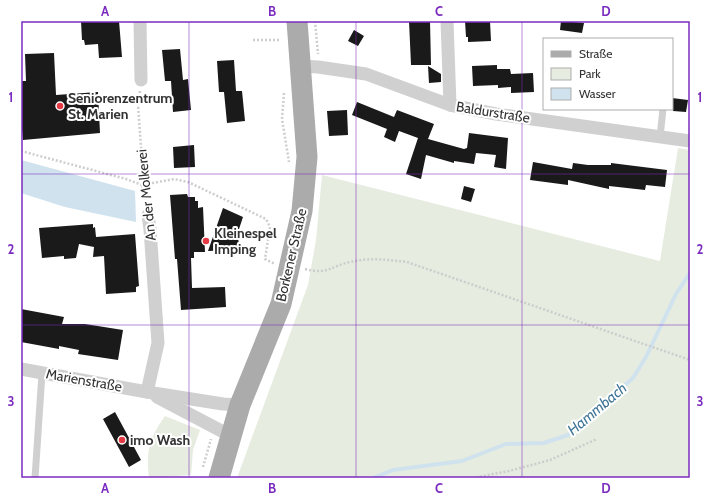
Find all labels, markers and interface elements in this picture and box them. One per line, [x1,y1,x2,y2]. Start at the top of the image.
text: A [101,3,110,19]
text: B [268,3,276,19]
text: C [435,3,443,19]
text: D [601,3,611,19]
legend [543,38,673,110]
text: Straße [579,46,612,61]
text: Park [579,66,601,81]
text: Wasser [579,86,616,101]
text: 1 [9,89,13,105]
place label: Seniorenzentrum St. Marien [68,89,173,123]
text: 1 [698,89,702,105]
street label: Baldurstraße [455,97,531,127]
marker: Seniorenzentrum St. Marien [55,101,65,111]
street label: An der Molkerei [132,148,160,242]
street label: Borkener Straße [272,207,310,303]
place label: Kleinespel Imping [214,224,277,258]
marker: Kleinespel Imping [201,236,211,246]
text: 2 [8,241,15,257]
text: 2 [697,241,704,257]
street label: Marienstraße [44,364,124,396]
water label: Hammbach [564,379,630,439]
text: 3 [7,393,15,409]
text: 3 [696,393,704,409]
place label: imo Wash [130,431,190,449]
marker: imo Wash [117,435,127,445]
text: A [101,480,110,496]
text: B [268,480,276,496]
text: C [435,480,443,496]
text: D [601,480,611,496]

